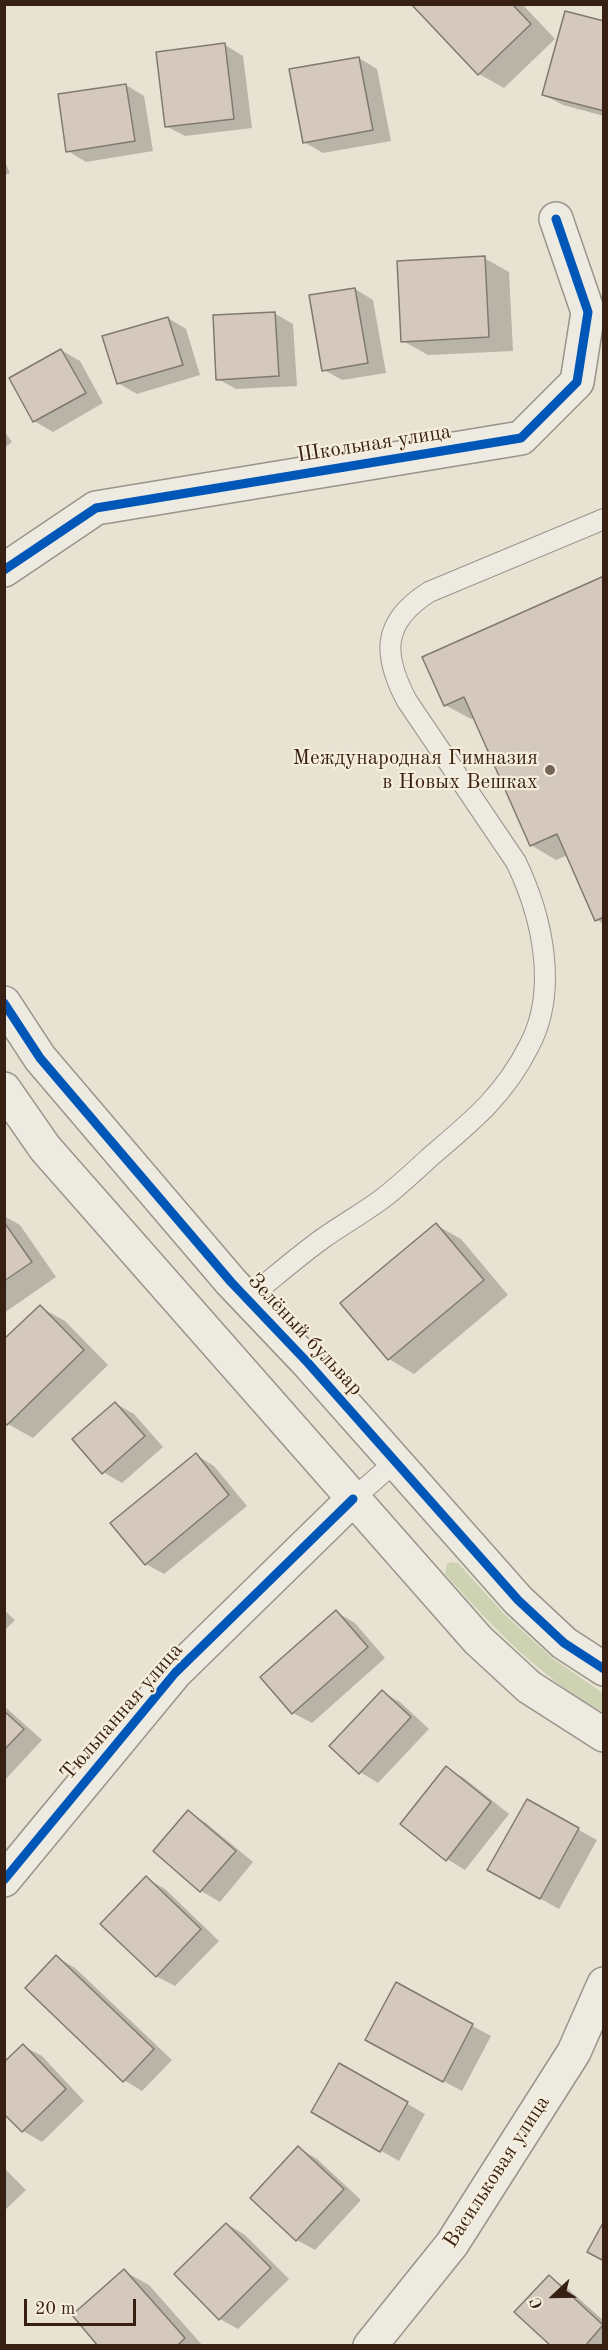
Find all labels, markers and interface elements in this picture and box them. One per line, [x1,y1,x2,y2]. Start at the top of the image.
street label: Школьная улица [295,419,453,469]
place label: Международная Гимназия в Новых Вешках [292,745,538,795]
marker: Международная Гимназия в Новых Вешках [543,763,557,777]
street label: Зелёный бульвар [242,1269,368,1401]
street label: Тюльпанная улица [55,1638,189,1786]
street label: Васильковая улица [438,2091,556,2253]
north arrow [524,2266,584,2326]
scale bar [27,2287,140,2325]
text: С [528,2295,547,2311]
text: 20 m [35,2300,75,2318]

